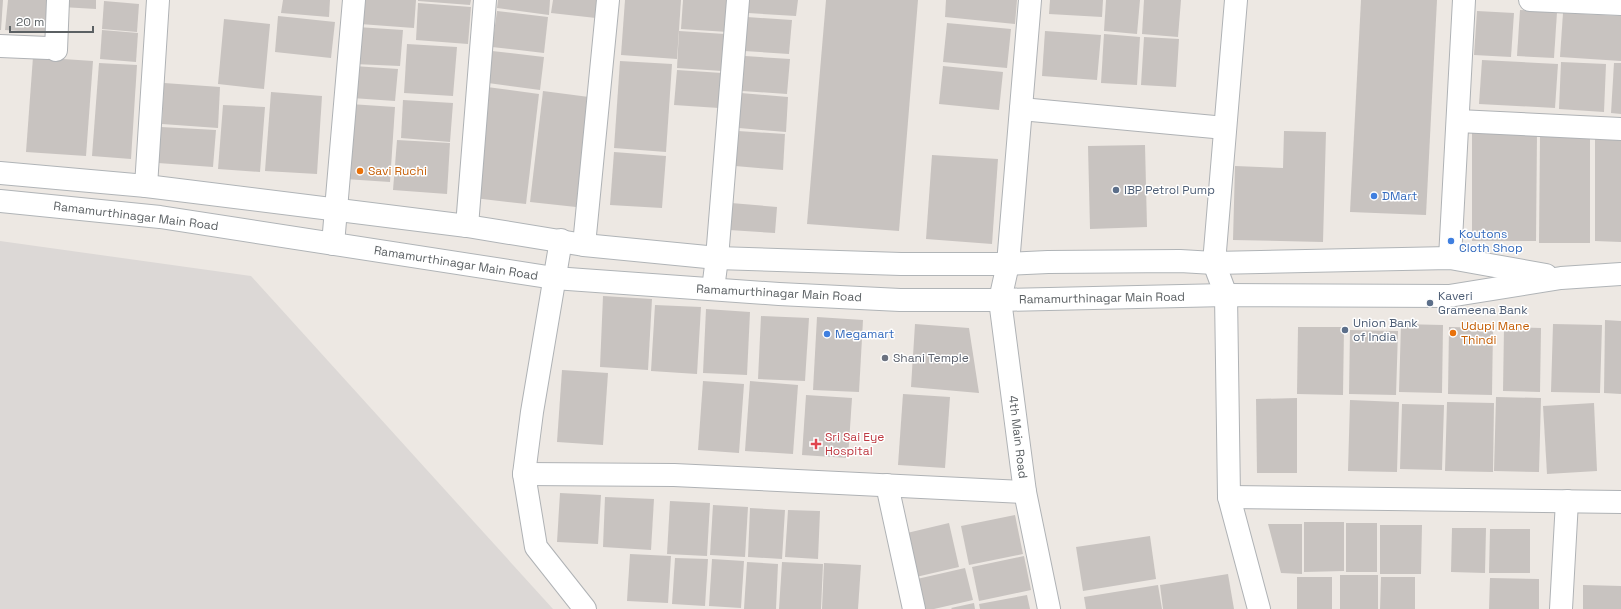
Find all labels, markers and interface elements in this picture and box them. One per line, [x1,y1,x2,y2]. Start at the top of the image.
scale bar [10,8,93,34]
text: 20 m [16,14,44,30]
place label: Savi Ruchi [368,163,427,179]
marker: Savi Ruchi [355,166,365,176]
place label: IBP Petrol Pump [1124,182,1215,198]
marker: IBP Petrol Pump [1111,185,1121,195]
place label: DMart [1382,188,1417,204]
marker: DMart [1369,191,1379,201]
street label: Ramamurthinagar Main Road [53,198,219,234]
place label: Koutons Cloth Shop [1459,226,1523,256]
marker: Koutons Cloth Shop [1446,236,1456,246]
street label: Ramamurthinagar Main Road [373,242,539,284]
street label: Ramamurthinagar Main Road [696,281,862,305]
place label: Kaveri Grameena Bank [1438,288,1528,318]
street label: Ramamurthinagar Main Road [1019,289,1185,307]
marker: Kaveri Grameena Bank [1425,298,1435,308]
place label: Union Bank of India [1353,315,1418,345]
place label: Udupi Mane Thindi [1461,318,1530,348]
marker: Union Bank of India [1340,325,1350,335]
place label: Megamart [835,326,894,342]
marker: Udupi Mane Thindi [1448,328,1458,338]
marker: Megamart [822,329,832,339]
place label: Shani Temple [893,350,969,366]
marker: Shani Temple [880,353,890,363]
street label: 4th Main Road [1005,395,1031,479]
place label: Sri Sai Eye Hospital [825,429,884,459]
marker: Sri Sai Eye Hospital [810,438,822,450]

